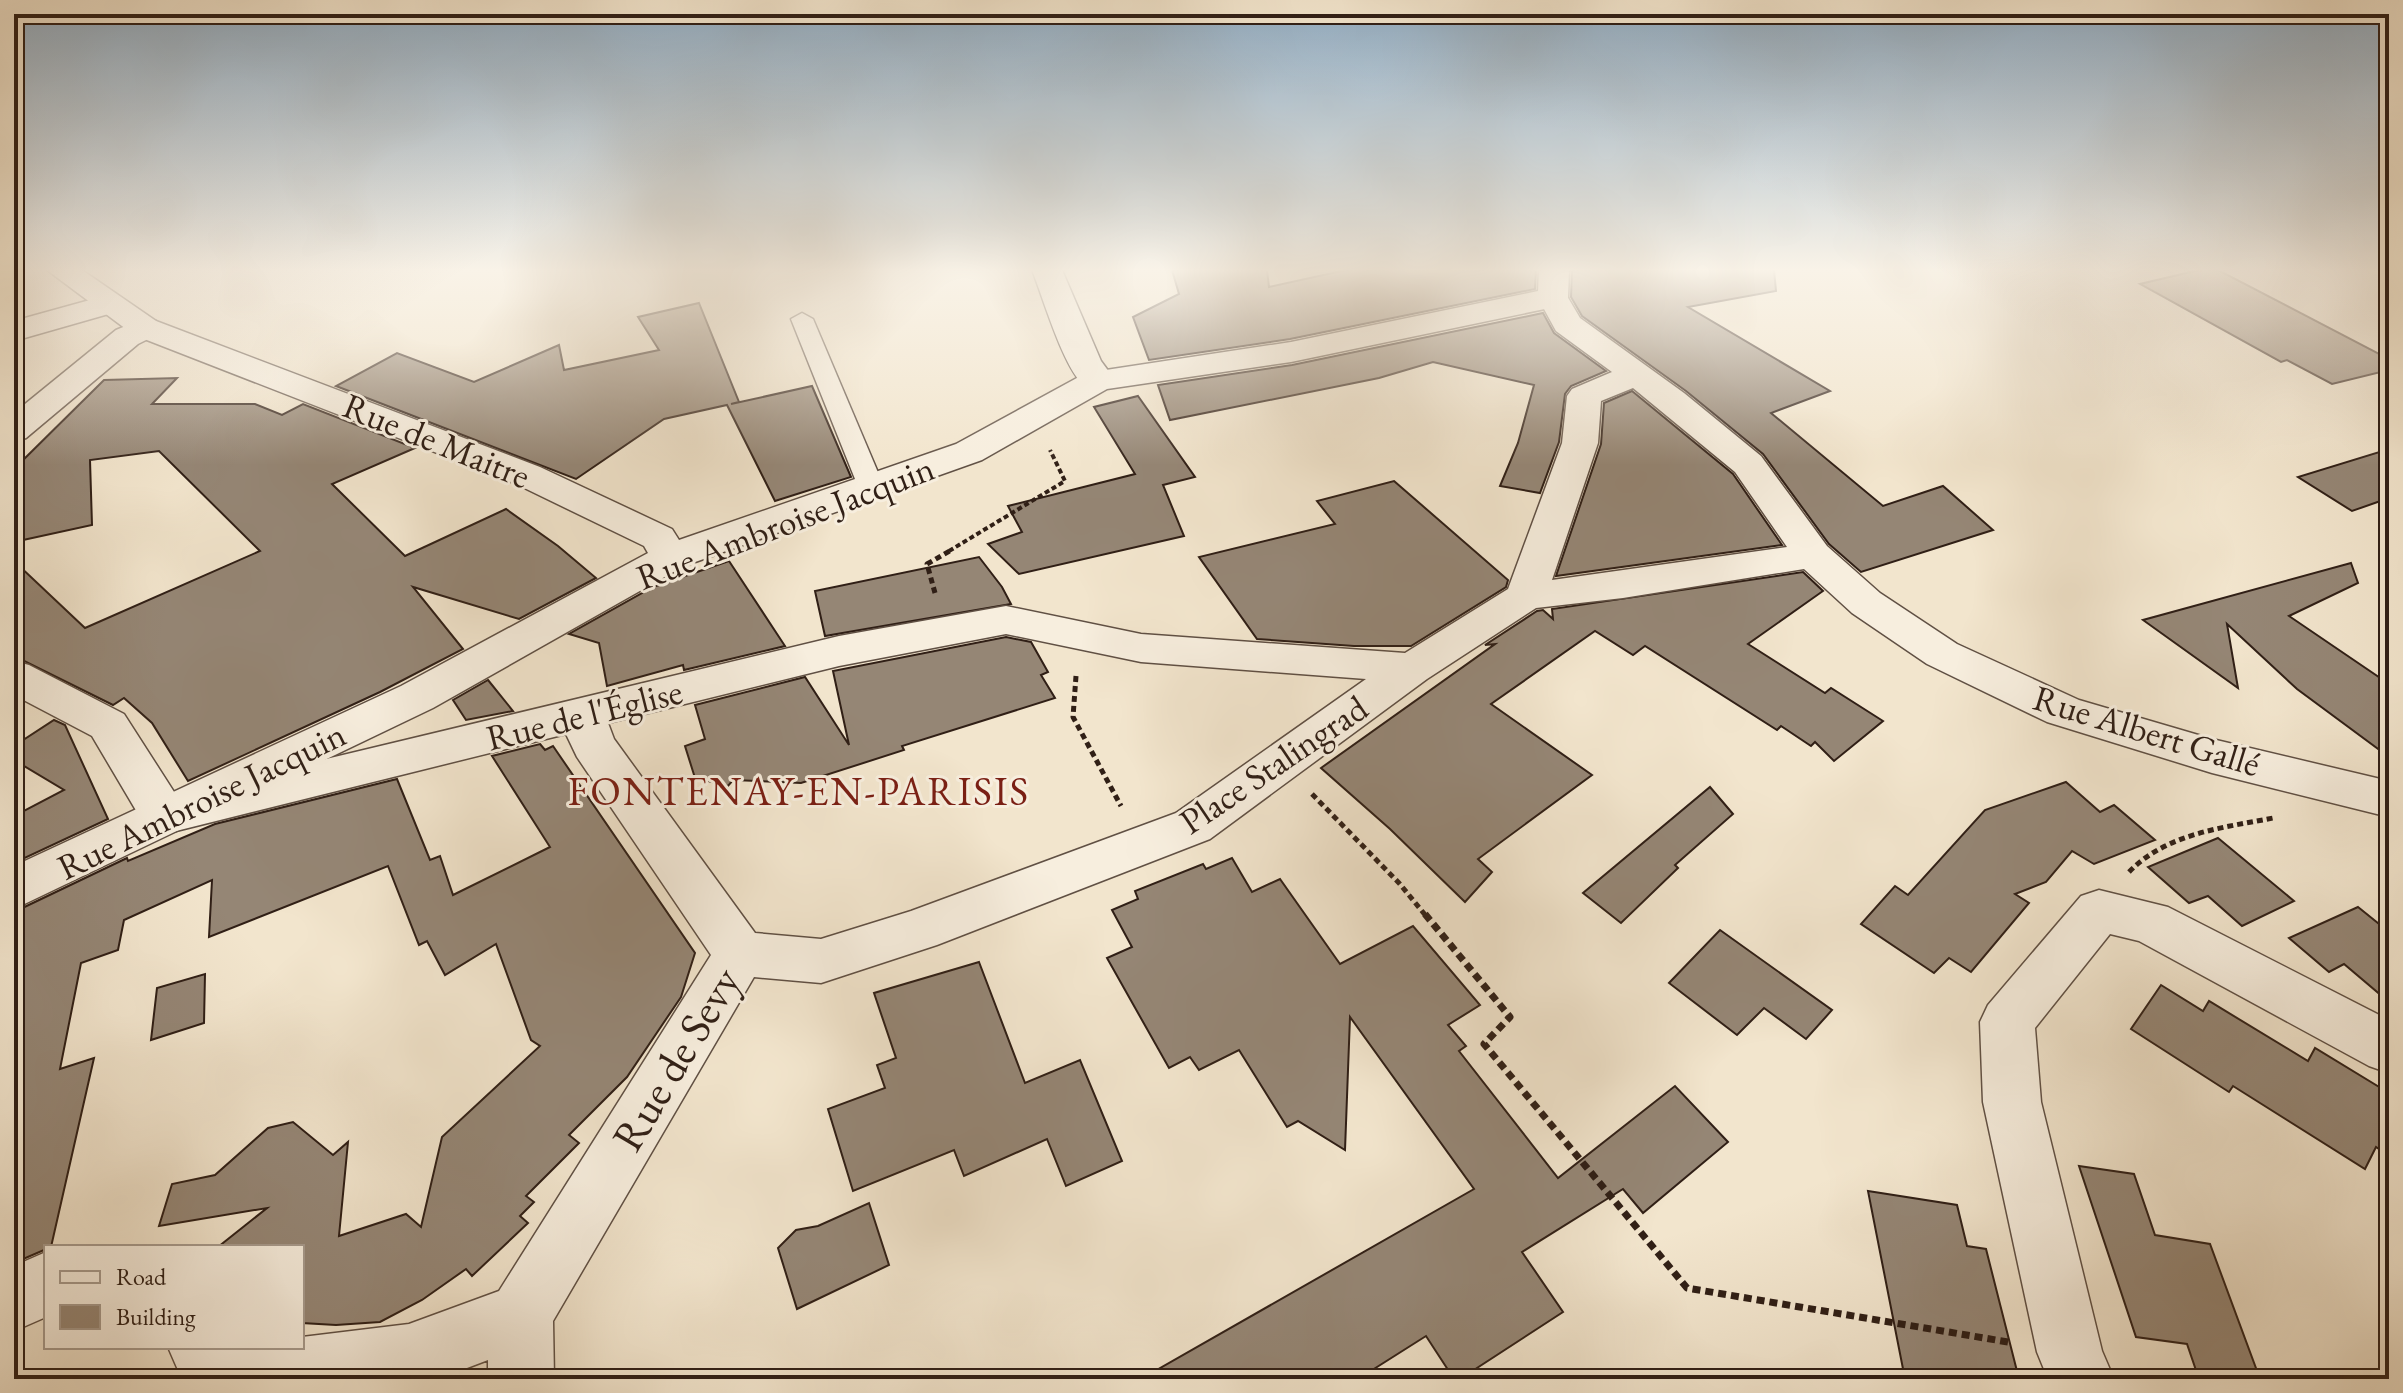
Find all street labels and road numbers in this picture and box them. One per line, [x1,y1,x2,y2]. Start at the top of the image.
street label: Rue de Maitre [336,382,537,499]
street label: Rue Ambroise Jacquin [630,444,941,601]
street label: Rue de l'Église [481,667,687,762]
street label: Rue Albert Gallé [2028,674,2266,787]
street label: Place Stalingrad [1170,684,1377,845]
street label: Rue Ambroise Jacquin [49,710,353,891]
street label: Rue de Sevy [598,956,753,1161]

